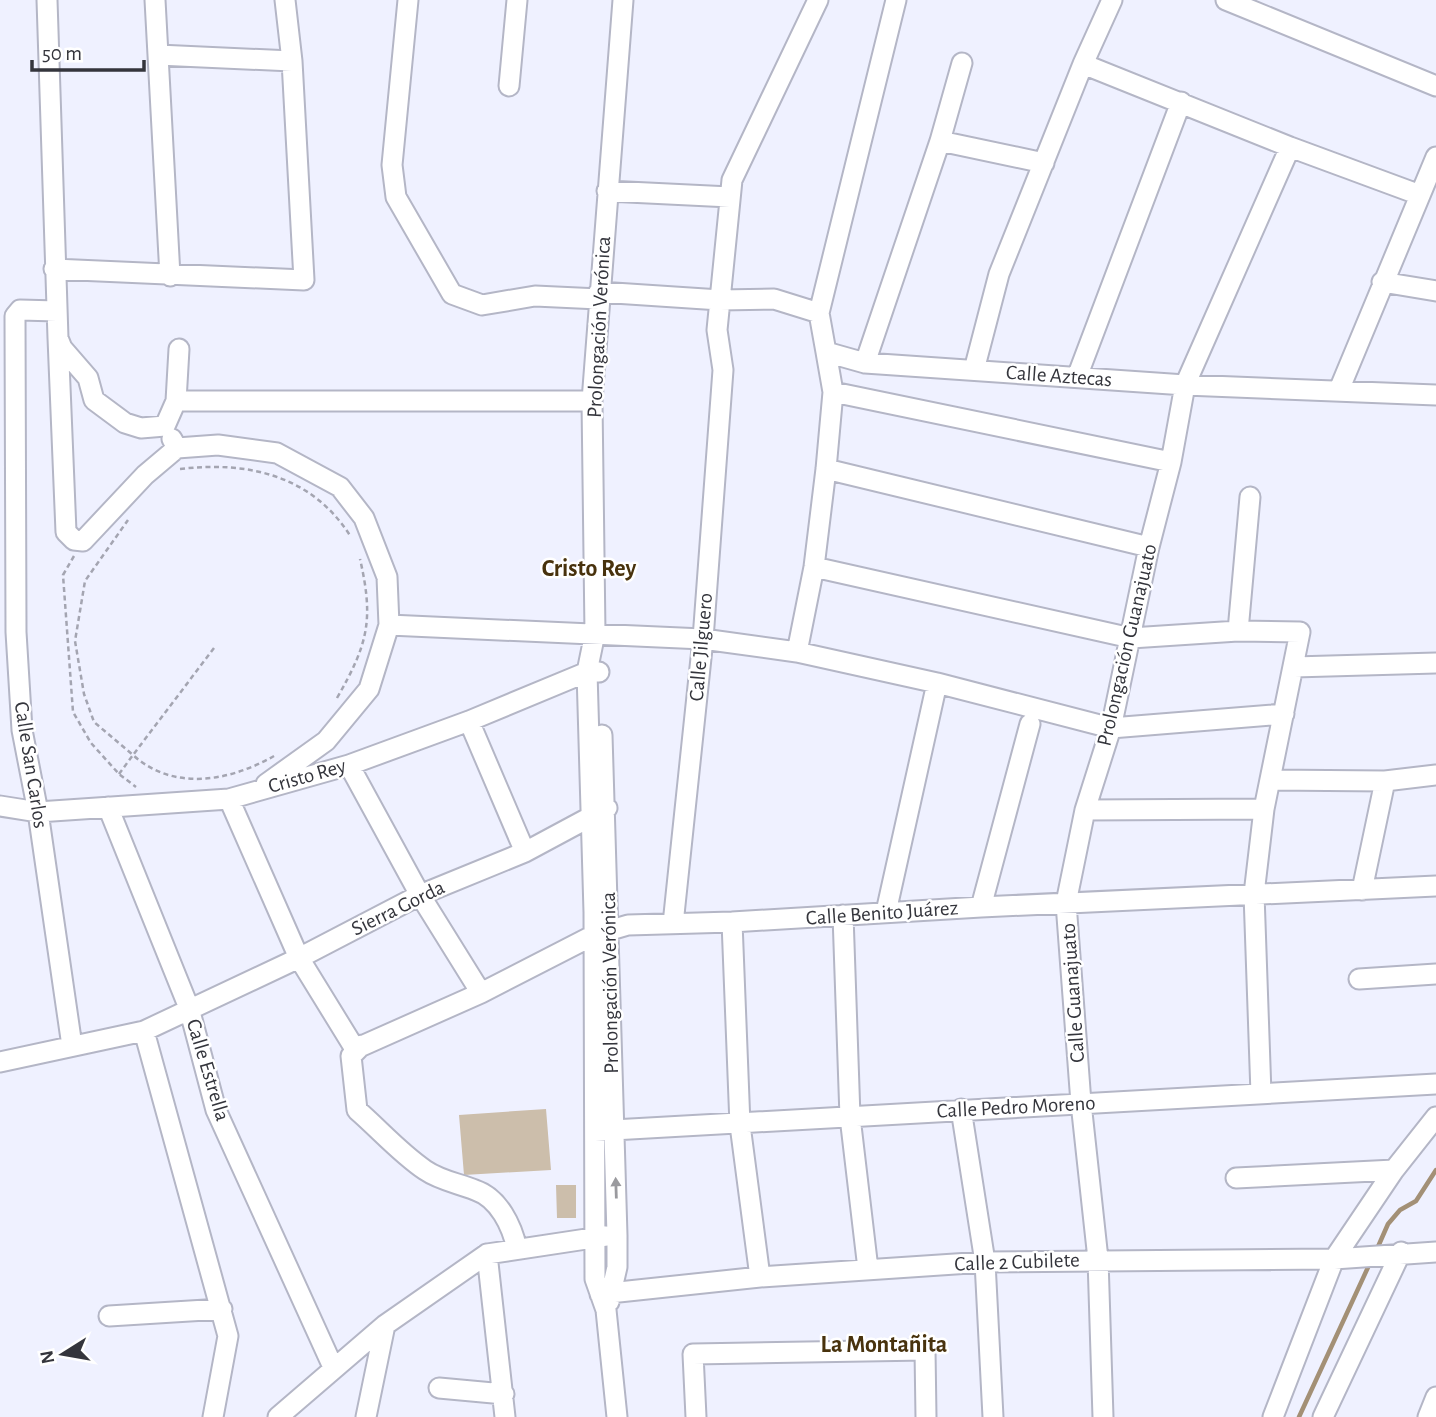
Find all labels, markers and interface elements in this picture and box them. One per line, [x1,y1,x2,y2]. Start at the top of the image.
scale bar [32,28,144,72]
text: 50 m [42,43,82,64]
street label: Prolongación Verónica [584,235,614,418]
street label: Calle Aztecas [1005,362,1113,390]
street label: Prolongación Guanajuato [1094,542,1160,748]
district label: Cristo Rey [542,557,637,581]
street label: Calle Jilguero [686,592,716,702]
street label: Calle San Carlos [11,700,51,830]
street label: Cristo Rey [266,755,348,797]
street label: Sierra Gorda [348,876,448,940]
street label: Prolongación Verónica [598,892,622,1074]
street label: Calle Benito Juárez [805,897,959,929]
street label: Calle Guanajuato [1058,923,1088,1063]
street label: Calle Estrella [183,1017,234,1124]
street label: Calle Pedro Moreno [936,1092,1096,1122]
one-way arrow [610,1177,621,1199]
street label: Calle 2 Cubilete [954,1249,1080,1275]
north arrow [28,1319,98,1389]
district label: La Montañita [821,1333,947,1357]
text: N [37,1349,58,1365]

